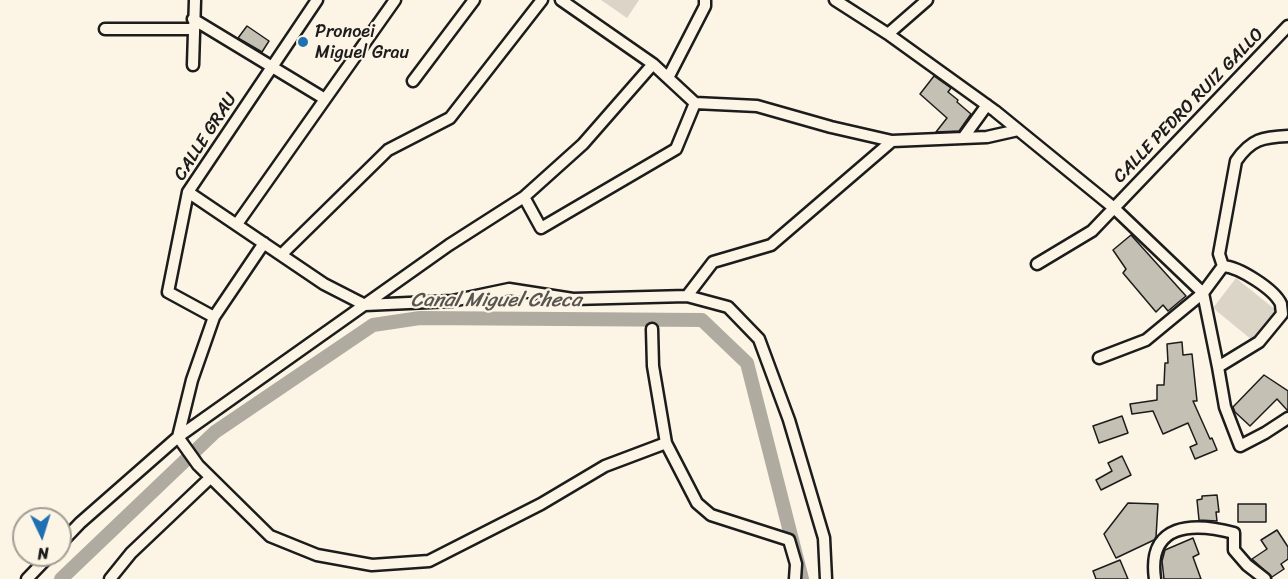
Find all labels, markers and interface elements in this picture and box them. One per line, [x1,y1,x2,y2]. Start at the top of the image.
place label: Pronoei Miguel Grau [315,21,409,63]
street label: CALLE PEDRO RUIZ GALLO [1109,24,1269,188]
marker: Pronoei Miguel Grau [296,35,310,49]
street label: CALLE GRAU [170,89,242,185]
water label: Canal Miguel Checa [411,289,581,313]
north arrow [12,507,72,567]
text: N [37,539,50,568]

